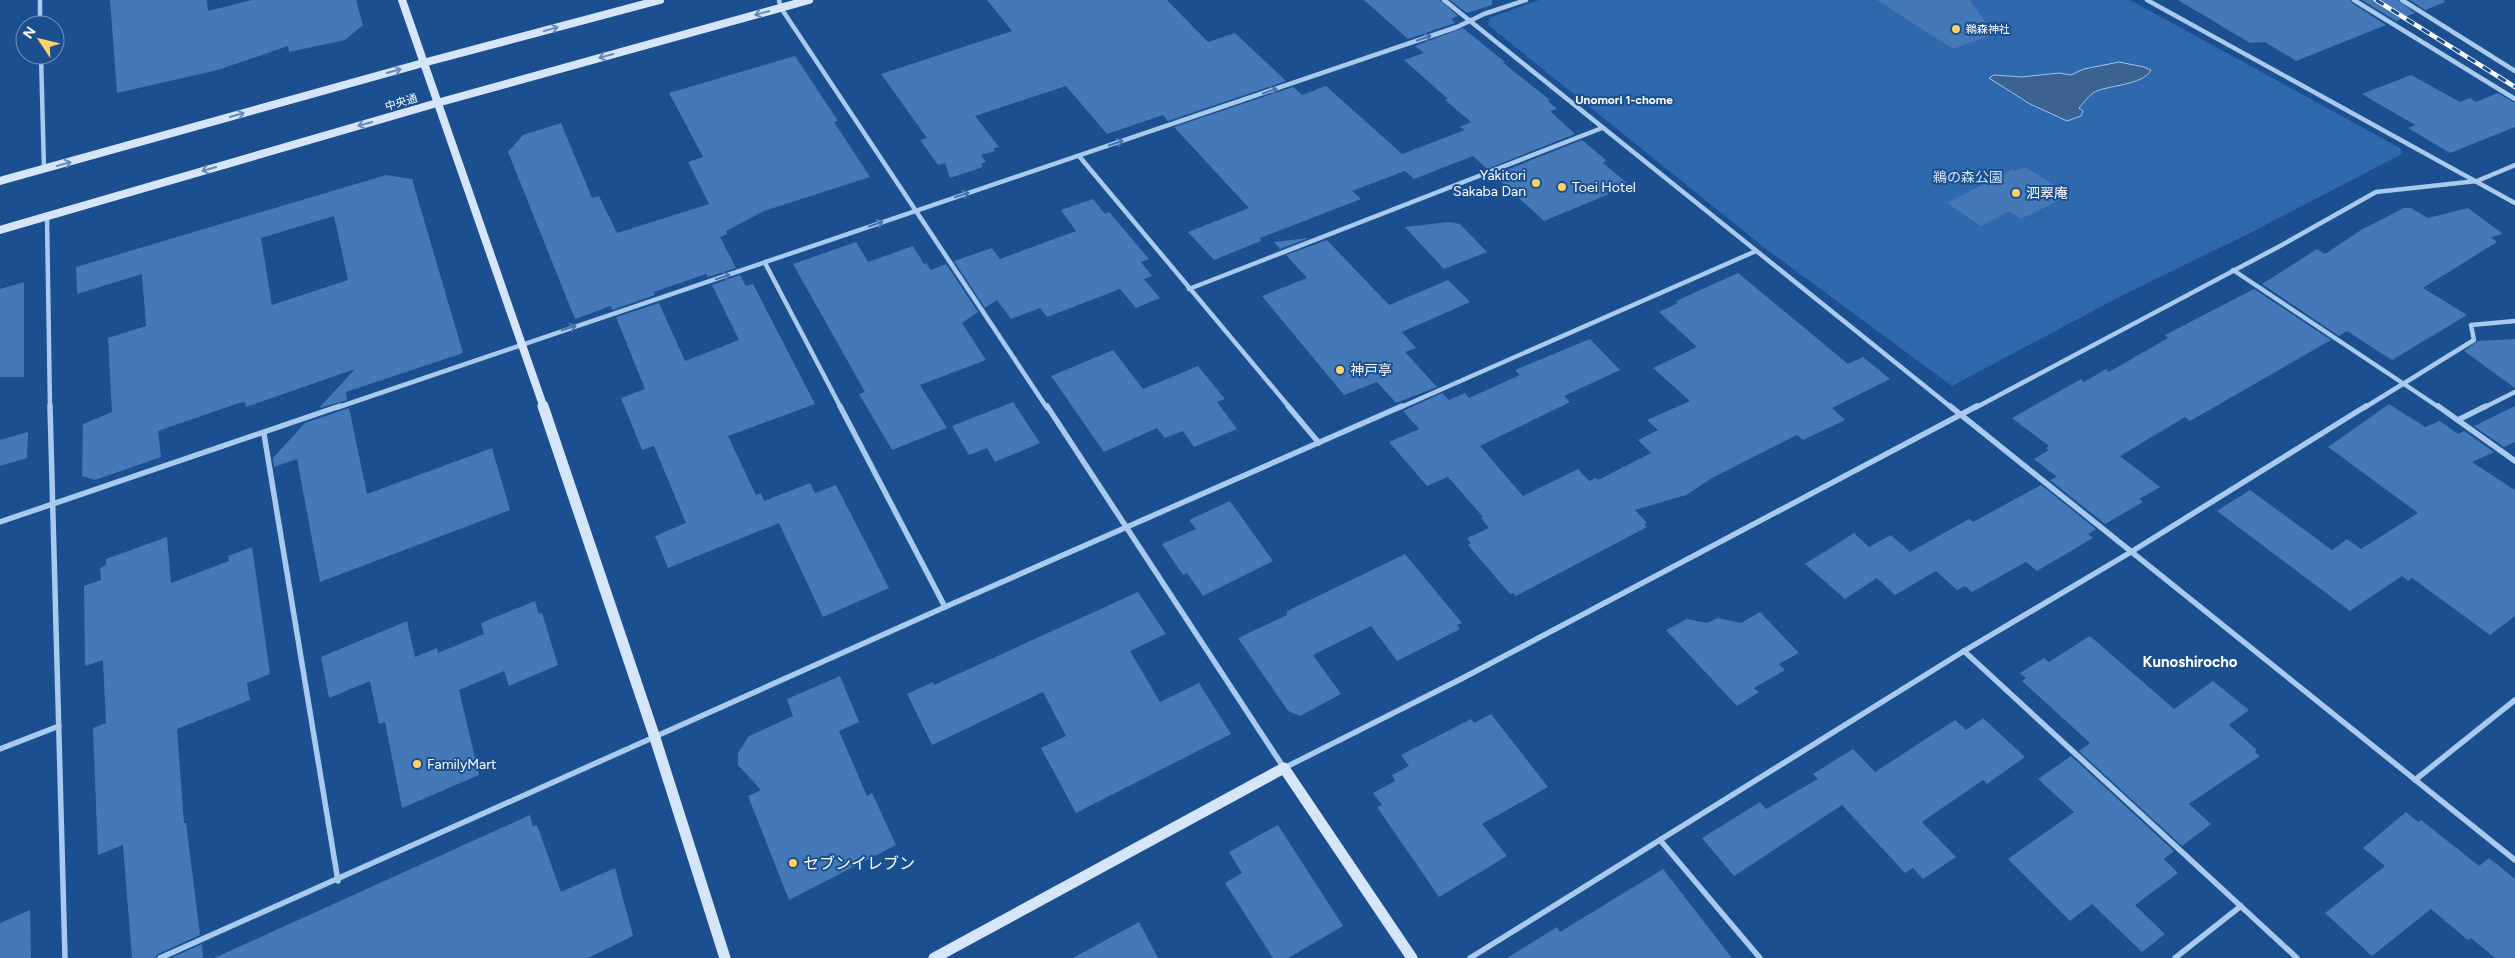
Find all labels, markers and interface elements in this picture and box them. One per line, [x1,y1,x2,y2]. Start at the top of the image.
one-way arrow [755,9,771,18]
north arrow [15,15,65,65]
marker: 鵜森神社 [1950,23,1962,35]
place label: 鵜森神社 [1966,23,2010,36]
text: N [20,24,40,42]
one-way arrow [542,24,558,33]
one-way arrow [1415,33,1431,43]
one-way arrow [598,52,614,62]
one-way arrow [385,66,401,76]
one-way arrow [1262,86,1277,95]
street label: 中央通 [383,92,419,113]
district label: Unomori 1-chome [1575,93,1673,107]
one-way arrow [229,110,245,119]
one-way arrow [357,120,373,129]
one-way arrow [1108,138,1123,147]
one-way arrow [56,158,72,168]
one-way arrow [201,165,217,175]
place label: Yakitori Sakaba Dan [1453,167,1526,200]
park label: 鵜の森公園 [1933,169,2003,186]
marker: Yakitori Sakaba Dan [1530,177,1542,189]
place label: Toei Hotel [1572,179,1636,196]
marker: Toei Hotel [1556,181,1568,193]
place label: 泗翠庵 [2026,185,2068,202]
marker: 泗翠庵 [2010,187,2022,199]
one-way arrow [954,189,970,199]
one-way arrow [868,219,884,228]
one-way arrow [715,272,731,282]
one-way arrow [560,323,576,333]
place label: 神戸亭 [1350,362,1392,379]
marker: 神戸亭 [1334,364,1346,376]
district label: Kunoshirocho [2143,653,2238,671]
place label: FamilyMart [427,756,496,773]
marker: FamilyMart [411,758,423,770]
place label: セブンイレブン [803,854,915,873]
marker: セブンイレブン [787,857,799,869]

